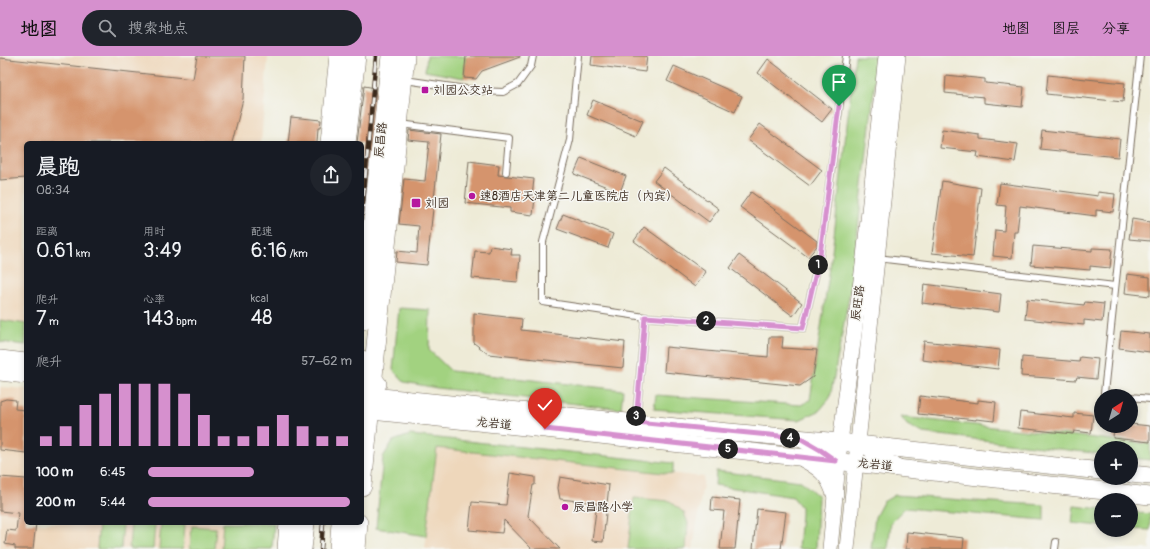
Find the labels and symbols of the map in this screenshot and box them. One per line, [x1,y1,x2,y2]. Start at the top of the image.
pin [822,65,856,106]
place label: 刘园公交站 [433,83,493,98]
marker: 刘园公交站 [420,85,430,95]
street label: 辰昌路 [372,121,390,159]
place label: 速8酒店天津第二儿童医院店（内宾） [480,189,678,204]
marker: 速8酒店天津第二儿童医院店（内宾） [467,191,477,201]
place label: 刘园 [425,196,449,211]
marker: 刘园 [410,197,422,209]
pin: 1 [808,255,828,275]
street label: 辰旺路 [848,284,868,322]
pin: 2 [696,311,716,331]
pin [528,388,562,429]
north arrow [1094,389,1138,433]
pin: 3 [626,406,646,426]
street label: 龙岩道 [475,415,513,433]
pin: 4 [780,428,800,448]
pin: 5 [718,439,738,459]
street label: 龙岩道 [856,456,894,474]
place label: 辰昌路小学 [573,500,633,515]
marker: 辰昌路小学 [560,502,570,512]

